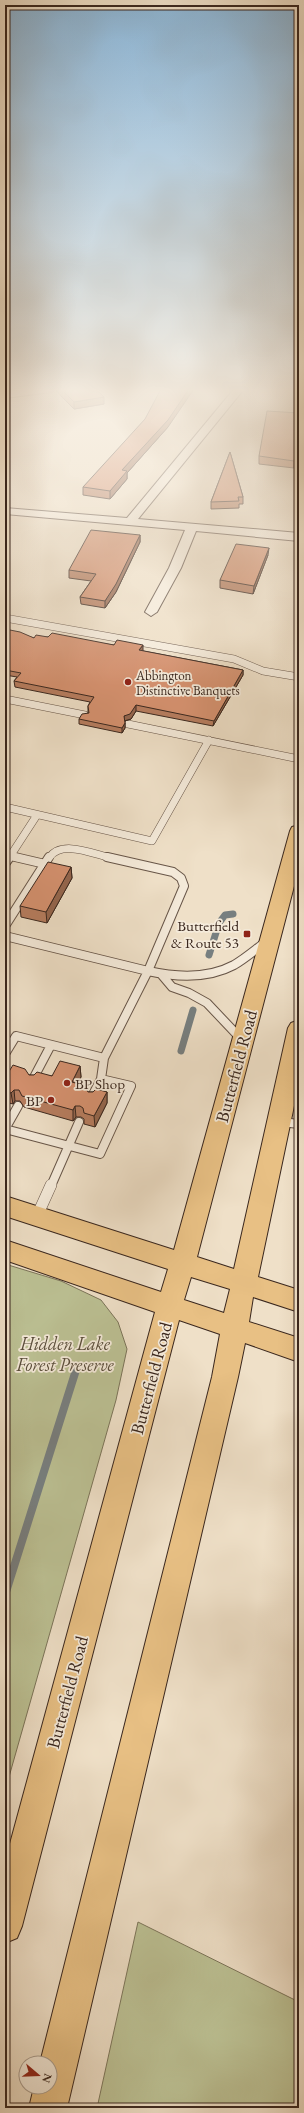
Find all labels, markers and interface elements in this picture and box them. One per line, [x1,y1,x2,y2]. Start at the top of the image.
place label: Abbington Distinctive Banquets [135,667,240,699]
marker: Abbington Distinctive Banquets [123,677,133,687]
place label: Butterfield & Route 53 [171,916,239,952]
marker: Butterfield & Route 53 [242,929,252,939]
street label: Butterfield Road [210,1006,262,1125]
place label: BP Shop [75,1074,125,1093]
marker: BP Shop [62,1078,72,1088]
place label: BP [26,1091,43,1110]
marker: BP [46,1095,56,1105]
street label: Butterfield Road [125,1318,177,1437]
park label: Hidden Lake Forest Preserve [15,1332,115,1376]
street label: Butterfield Road [41,1632,93,1751]
north arrow [18,2055,58,2095]
text: N [39,2072,56,2085]

